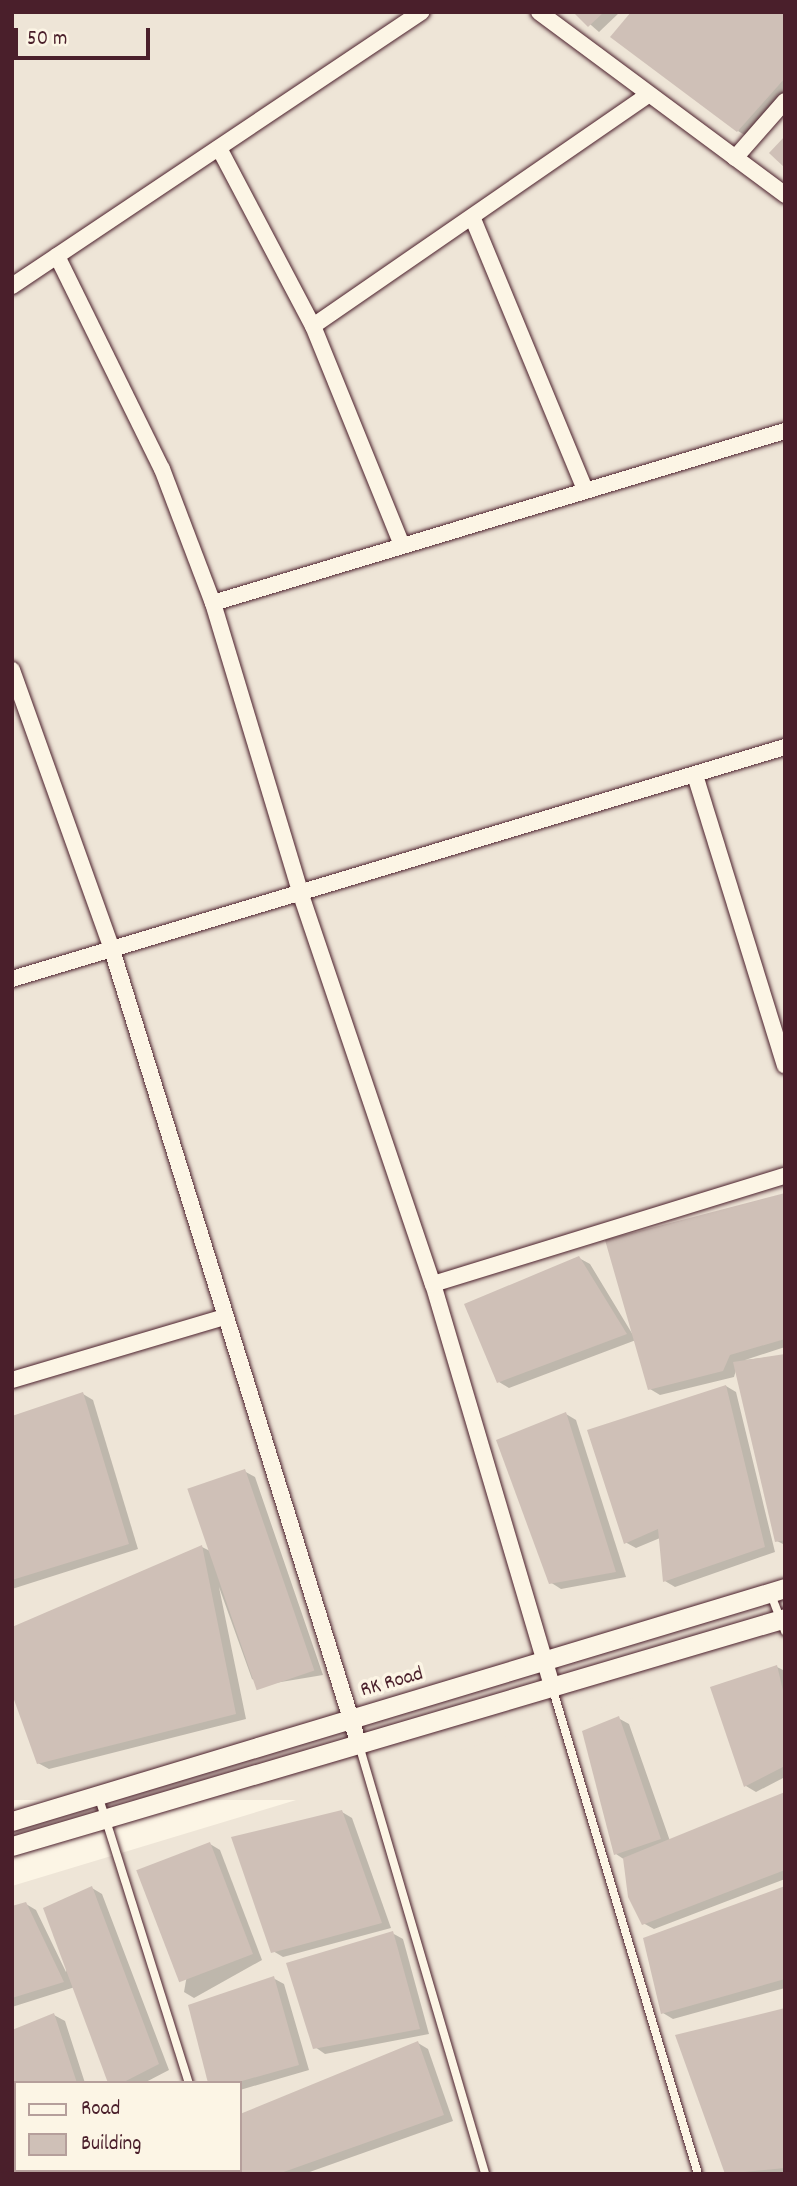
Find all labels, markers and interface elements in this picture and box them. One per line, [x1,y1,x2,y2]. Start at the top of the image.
scale bar [18,14,154,58]
text: 50 m [27,25,67,55]
street label: RK Road [358,1662,426,1704]
legend [14,2081,242,2172]
text: Road [81,2095,120,2125]
text: Building [81,2130,141,2160]

